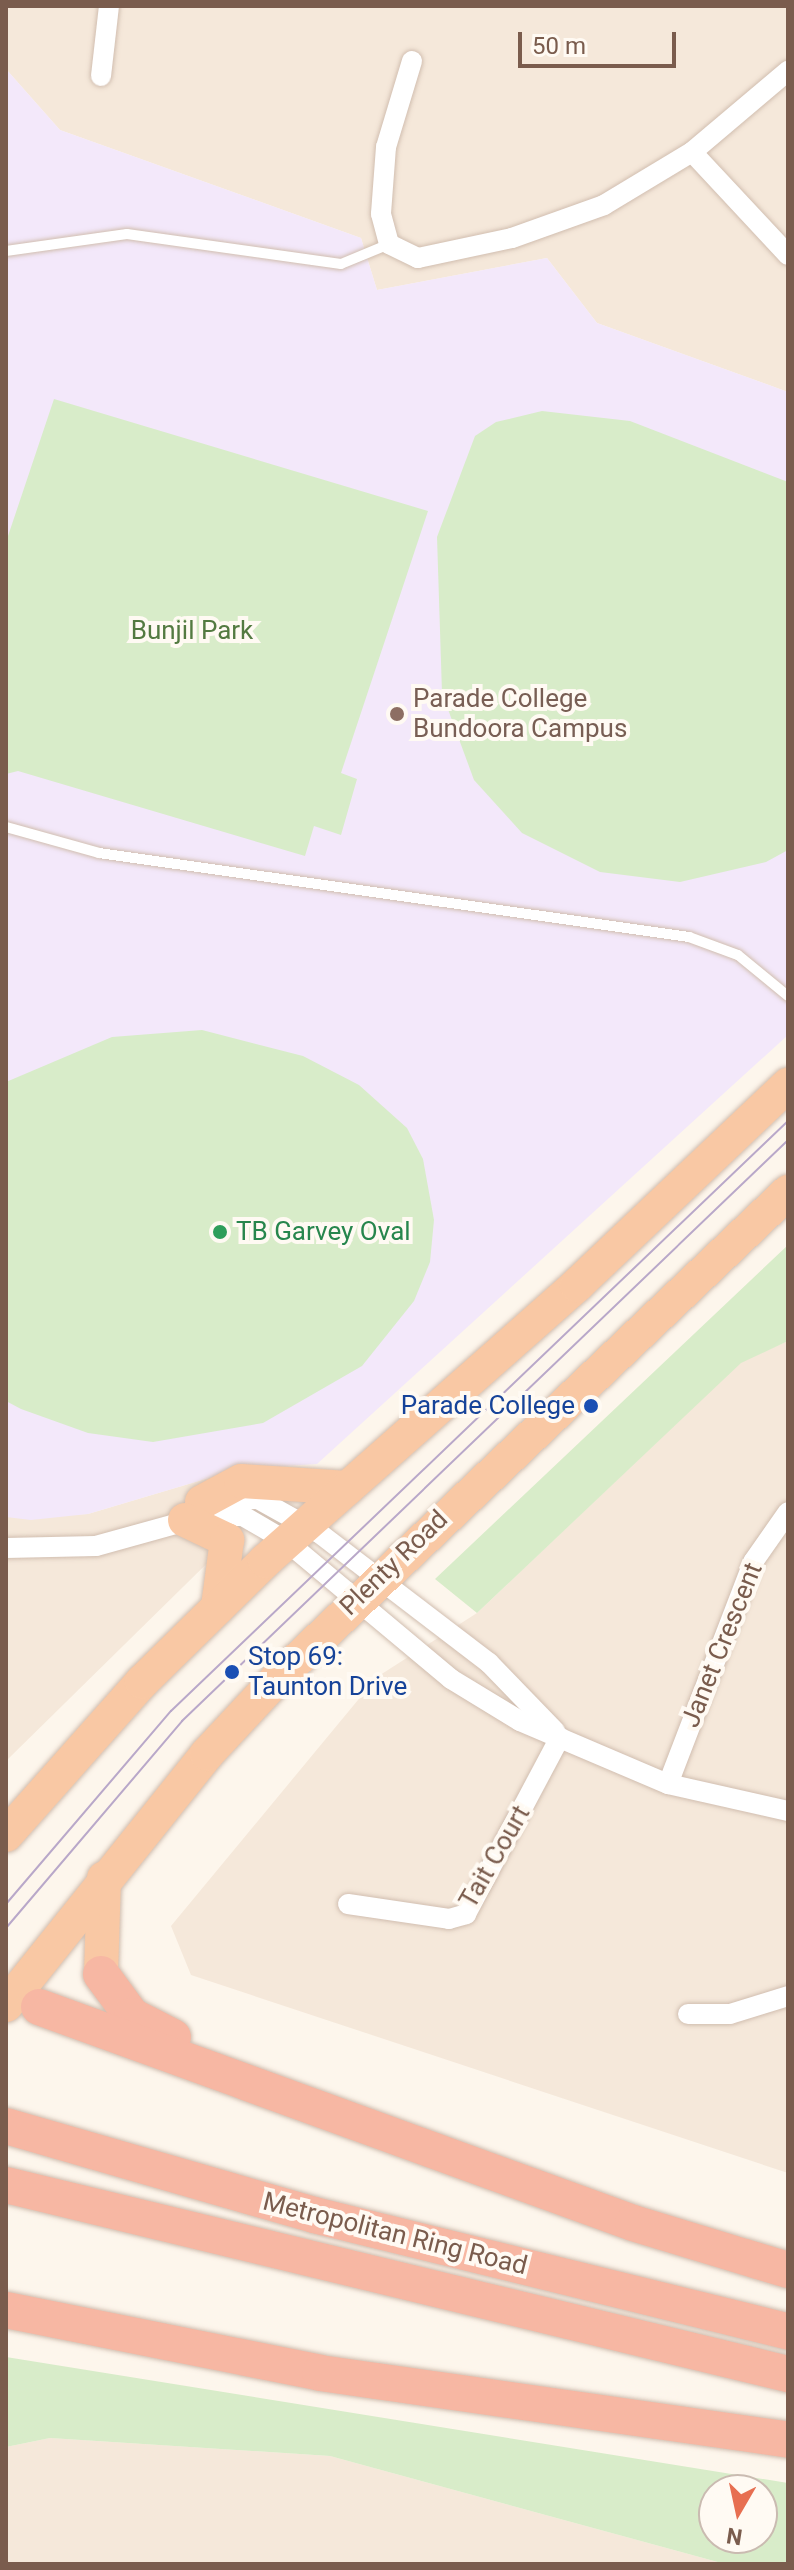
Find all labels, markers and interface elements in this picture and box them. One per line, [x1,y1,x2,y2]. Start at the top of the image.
scale bar [522,16,680,66]
text: 50 m [532,32,586,60]
park label: Bunjil Park [131,615,253,647]
place label: Parade College Bundoora Campus [413,683,627,744]
marker: Parade College Bundoora Campus [388,705,406,723]
place label: TB Garvey Oval [236,1216,411,1248]
marker: TB Garvey Oval [211,1223,229,1241]
place label: Parade College [401,1390,575,1422]
marker: Parade College [582,1397,600,1415]
street label: Plenty Road [334,1504,454,1622]
street label: Janet Crescent [675,1558,769,1732]
place label: Stop 69: Taunton Drive [248,1641,407,1702]
marker: Stop 69: Taunton Drive [223,1663,241,1681]
street label: Tait Court [453,1800,537,1914]
street label: Metropolitan Ring Road [260,2186,530,2282]
north arrow [698,2474,778,2554]
text: N [725,2523,744,2550]

